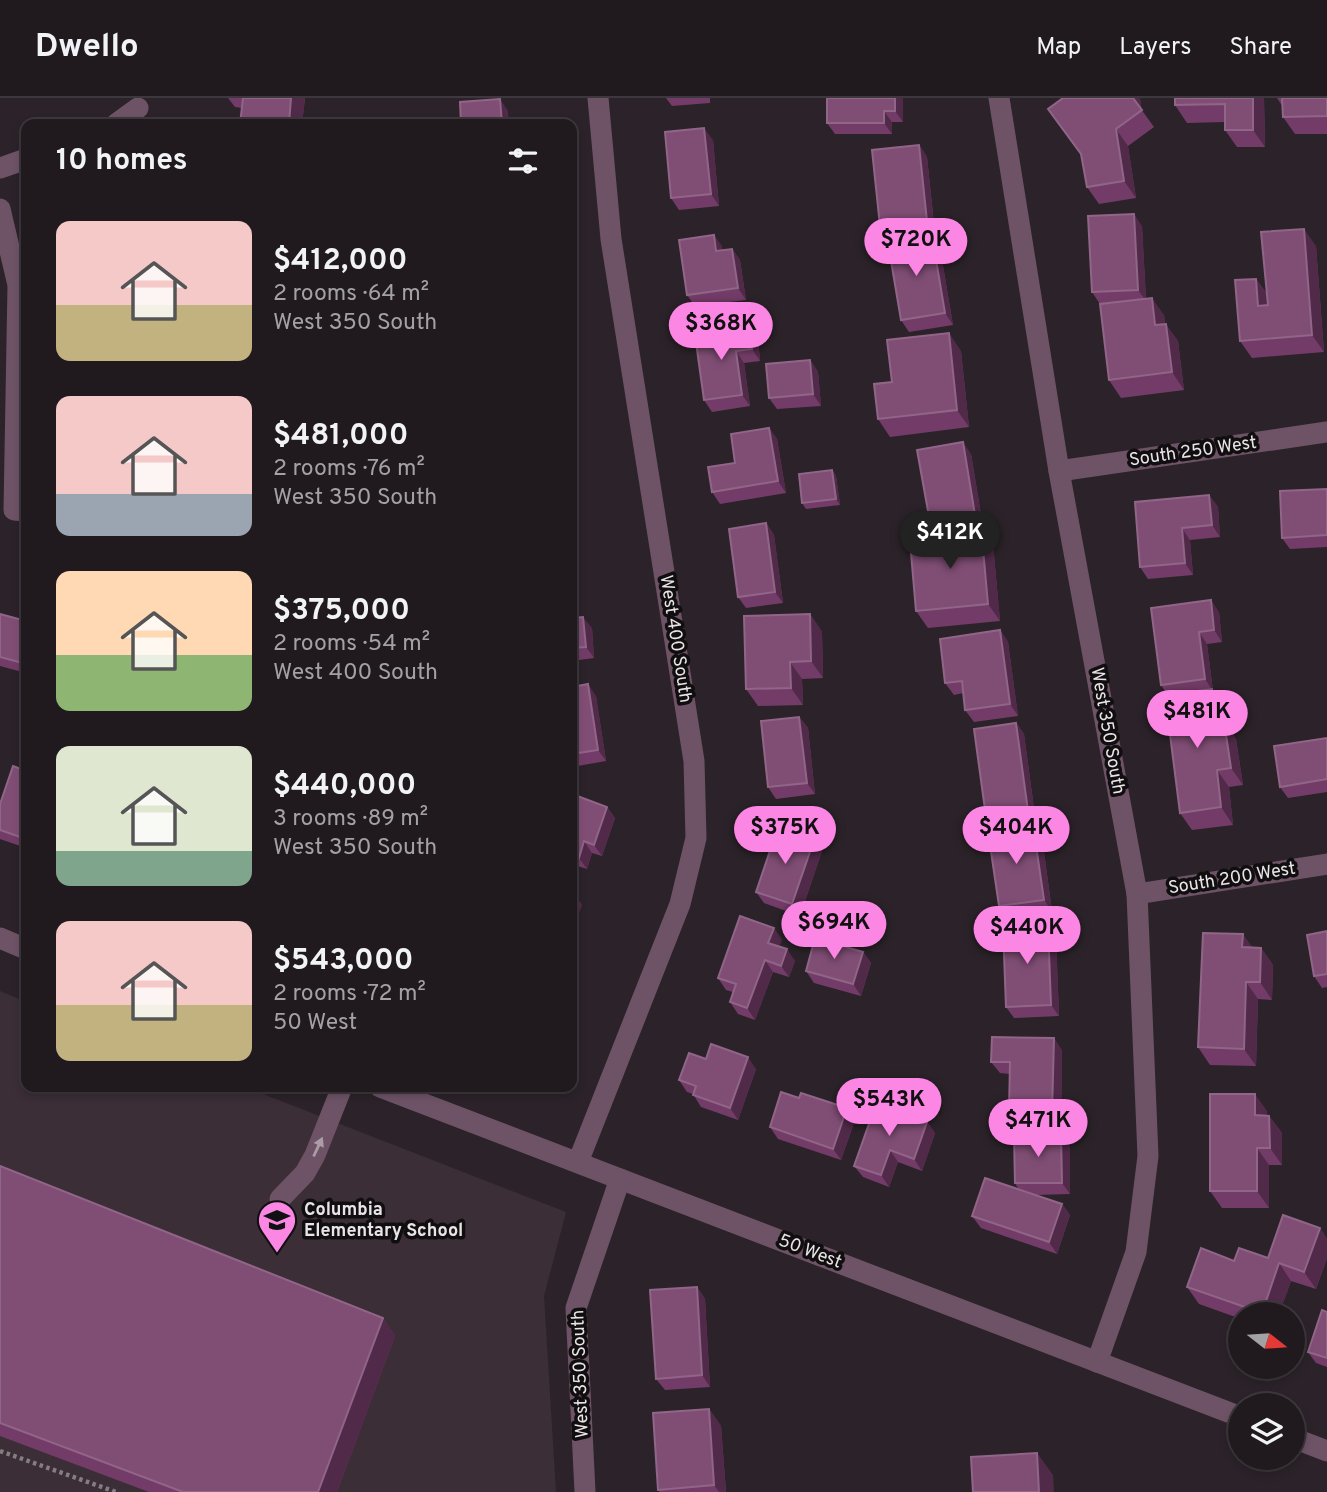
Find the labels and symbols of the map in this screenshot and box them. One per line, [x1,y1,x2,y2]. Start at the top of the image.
pin: $720K [867,218,965,278]
pin: $368K [672,302,770,362]
street label: South 250 West [1128,432,1258,472]
pin: $412K [901,512,999,571]
street label: West 400 South [654,573,696,705]
street label: West 350 South [1085,666,1129,796]
pin: $481K [1148,690,1246,750]
pin: $375K [736,806,834,866]
pin: $404K [967,806,1065,866]
street label: South 200 West [1167,858,1297,900]
pin: $694K [785,902,883,961]
pin: $440K [978,906,1076,966]
pin: $543K [840,1079,938,1138]
pin: $471K [989,1100,1087,1159]
one-way arrow [313,1137,324,1158]
school or university icon: Columbia Elementary School [256,1199,298,1254]
place label: Columbia Elementary School [304,1199,463,1243]
street label: 50 West [775,1229,845,1275]
north arrow [1228,1302,1306,1379]
street label: West 350 South [567,1309,595,1439]

